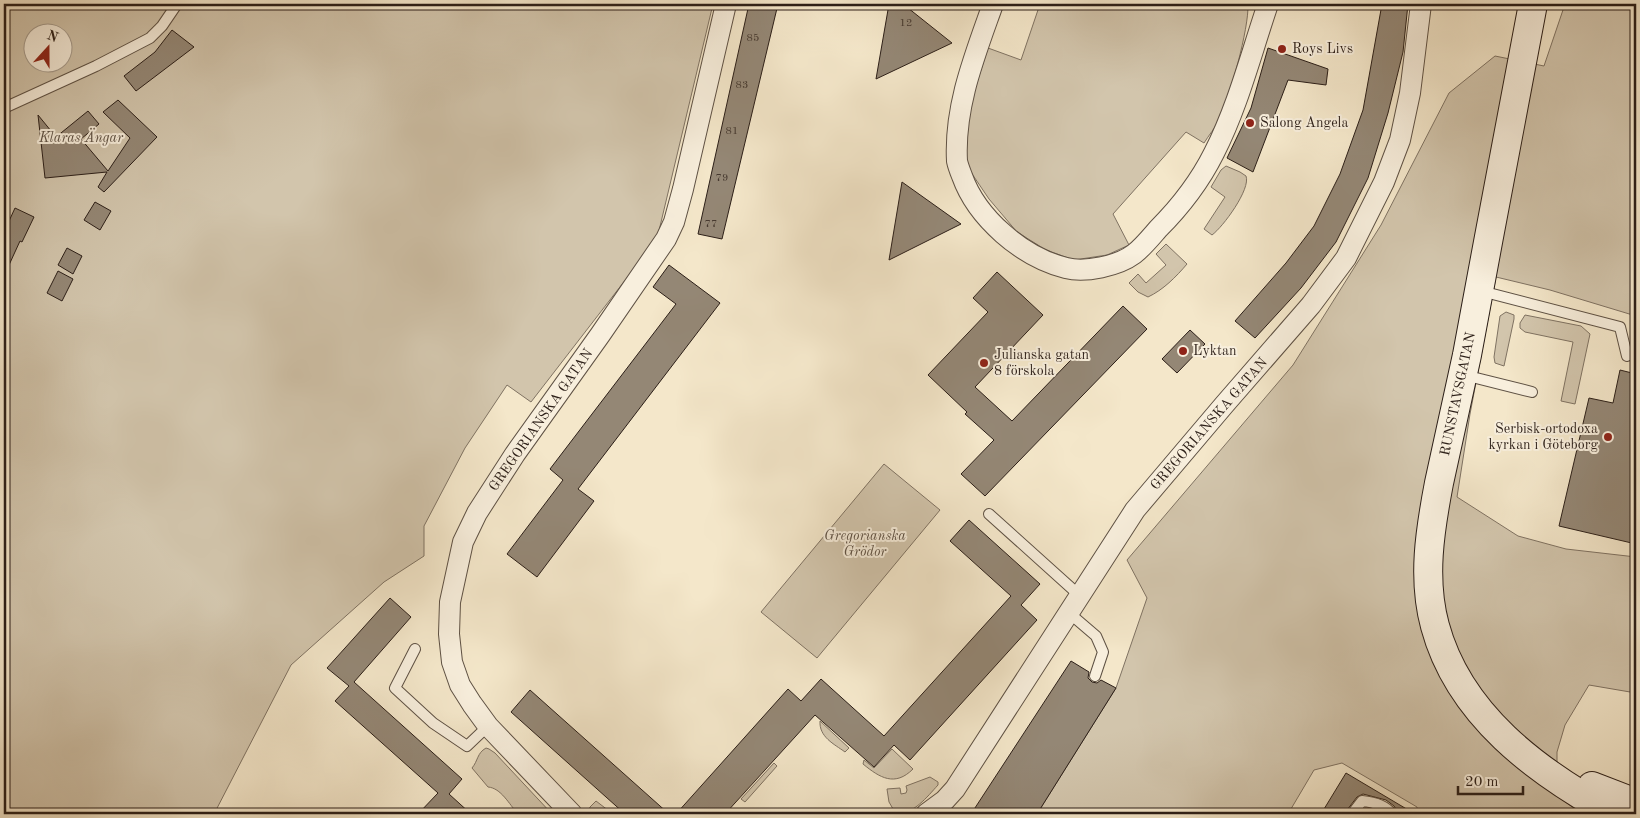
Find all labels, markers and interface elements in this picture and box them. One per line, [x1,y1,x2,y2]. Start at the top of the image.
house number: 12 [900,18,912,29]
north arrow [22,22,72,72]
text: N [45,28,60,45]
house number: 85 [747,33,759,44]
place label: Roys Livs [1292,42,1353,56]
marker: Roys Livs [1276,43,1288,55]
house number: 83 [736,80,748,91]
place label: Salong Angela [1260,116,1348,130]
marker: Salong Angela [1244,117,1256,129]
house number: 81 [726,126,738,137]
park label: Klaras Ängar [38,128,124,146]
house number: 79 [716,173,728,184]
house number: 77 [705,219,717,230]
street label: RUNSTAVSGATAN [1438,331,1478,457]
place label: Lyktan [1193,344,1237,358]
marker: Lyktan [1177,345,1189,357]
street label: GREGORIANSKA GATAN [487,346,596,494]
place label: Julianska gatan 8 förskola [994,348,1090,378]
street label: GREGORIANSKA GATAN [1148,355,1270,493]
marker: Julianska gatan 8 förskola [978,357,990,369]
place label: Serbisk-ortodoxa kyrkan i Göteborg [1488,422,1598,452]
marker: Serbisk-ortodoxa kyrkan i Göteborg [1602,431,1614,443]
park label: Gregorianska Grödor [824,529,906,559]
scale bar [1458,763,1522,795]
text: 20 m [1465,775,1499,790]

